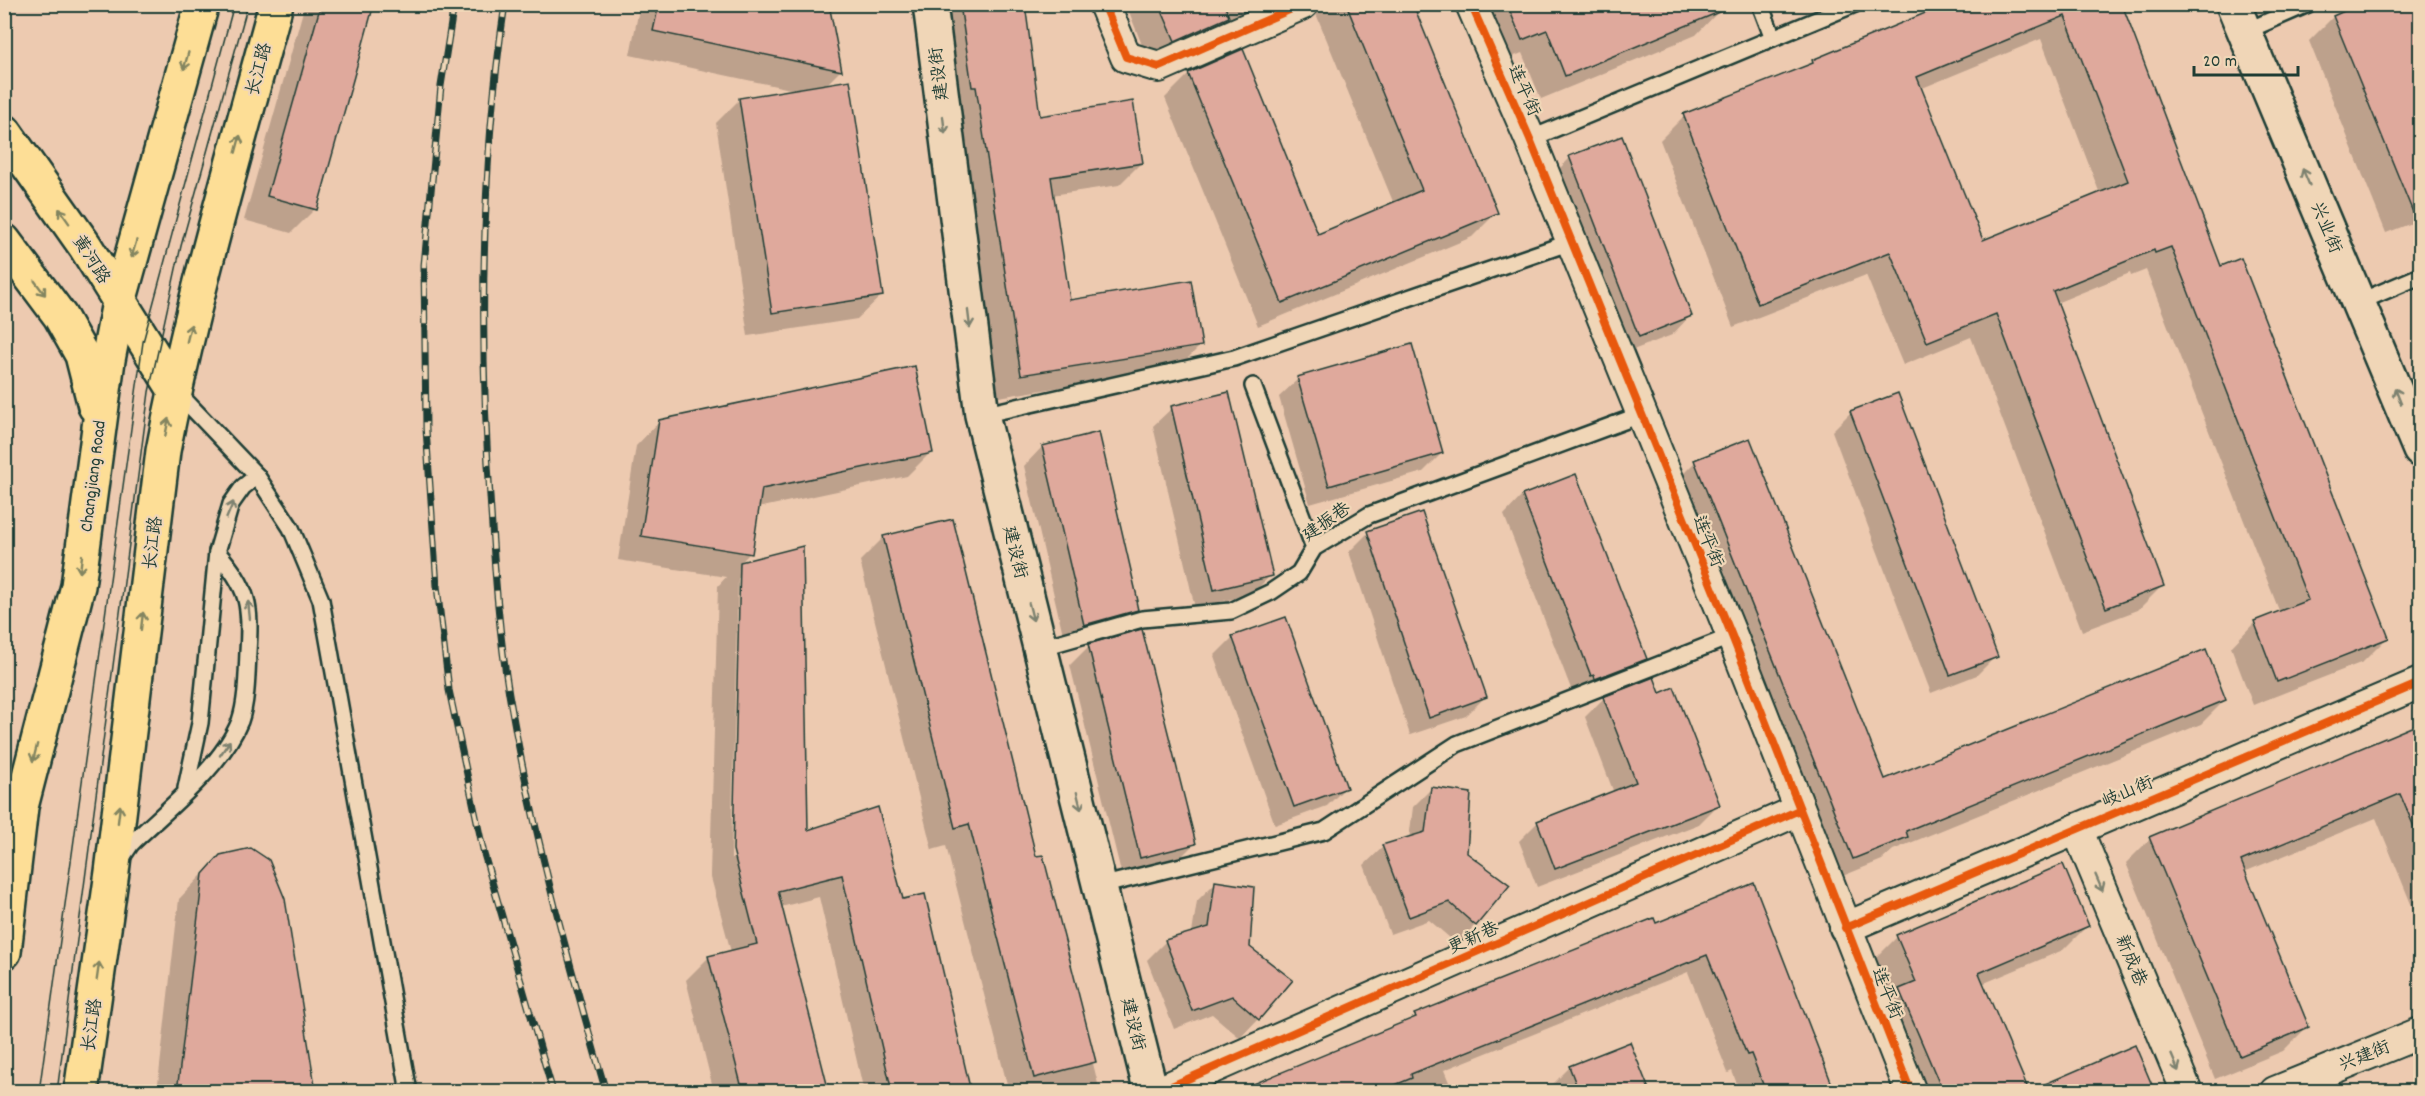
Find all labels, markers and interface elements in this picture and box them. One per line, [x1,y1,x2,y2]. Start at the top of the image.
scale bar [2194,39,2298,77]
street label: 长江路 [241,40,279,99]
street label: 建设街 [925,45,956,102]
text: 20 m [2203,50,2237,75]
one-way arrow [180,51,192,70]
street label: 连平街 [1500,61,1545,121]
one-way arrow [939,115,950,135]
one-way arrow [233,135,244,154]
one-way arrow [2300,169,2311,187]
street label: 兴业街 [2303,198,2347,258]
one-way arrow [58,209,71,225]
street label: 黄河路 [65,231,115,290]
one-way arrow [128,239,139,258]
one-way arrow [33,280,46,296]
one-way arrow [964,308,975,328]
one-way arrow [183,324,195,343]
one-way arrow [2392,387,2403,405]
one-way arrow [162,418,173,438]
street label: Changjiang Road [75,419,114,534]
street label: 建振巷 [1298,497,1357,549]
one-way arrow [225,501,236,519]
street label: 连平街 [1685,512,1728,572]
street label: 长江路 [139,515,170,572]
street label: 建设街 [995,523,1032,582]
one-way arrow [75,554,86,573]
one-way arrow [243,600,254,620]
one-way arrow [1026,602,1038,621]
one-way arrow [137,611,148,631]
one-way arrow [219,740,231,756]
one-way arrow [28,743,40,762]
street label: 岐山街 [2098,771,2158,815]
one-way arrow [1073,791,1085,810]
one-way arrow [114,805,125,825]
one-way arrow [2094,873,2105,892]
street label: 更新巷 [1444,917,1504,962]
street label: 新成巷 [2108,931,2152,991]
one-way arrow [93,962,104,982]
street label: 连平街 [1864,964,1907,1024]
street label: 建设街 [1113,995,1150,1054]
street label: 长江路 [77,997,110,1054]
street label: 兴建街 [2335,1036,2395,1079]
one-way arrow [2170,1053,2181,1072]

